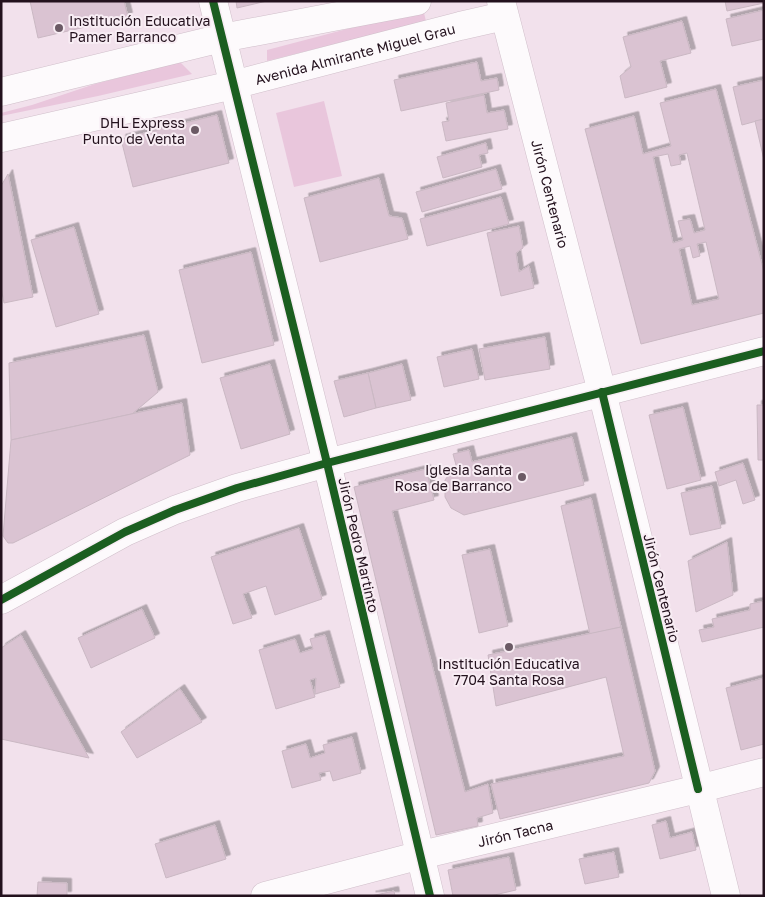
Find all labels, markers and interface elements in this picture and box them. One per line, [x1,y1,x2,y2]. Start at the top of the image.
place label: Institución Educativa Pamer Barranco [69,12,210,45]
street label: Avenida Almirante Miguel Grau [253,19,457,87]
marker: Institución Educativa Pamer Barranco [53,22,65,34]
place label: DHL Express Punto de Venta [83,114,185,147]
marker: DHL Express Punto de Venta [189,124,201,136]
street label: Jirón Centenario [529,138,573,250]
place label: Iglesia Santa Rosa de Barranco [395,461,512,494]
marker: Iglesia Santa Rosa de Barranco [516,471,528,483]
street label: Jirón Pedro Martinto [335,476,383,614]
street label: Jirón Centenario [640,532,684,644]
marker: Institución Educativa 7704 Santa Rosa [503,641,515,653]
place label: Institución Educativa 7704 Santa Rosa [438,655,580,688]
street label: Jirón Tacna [476,815,554,850]

